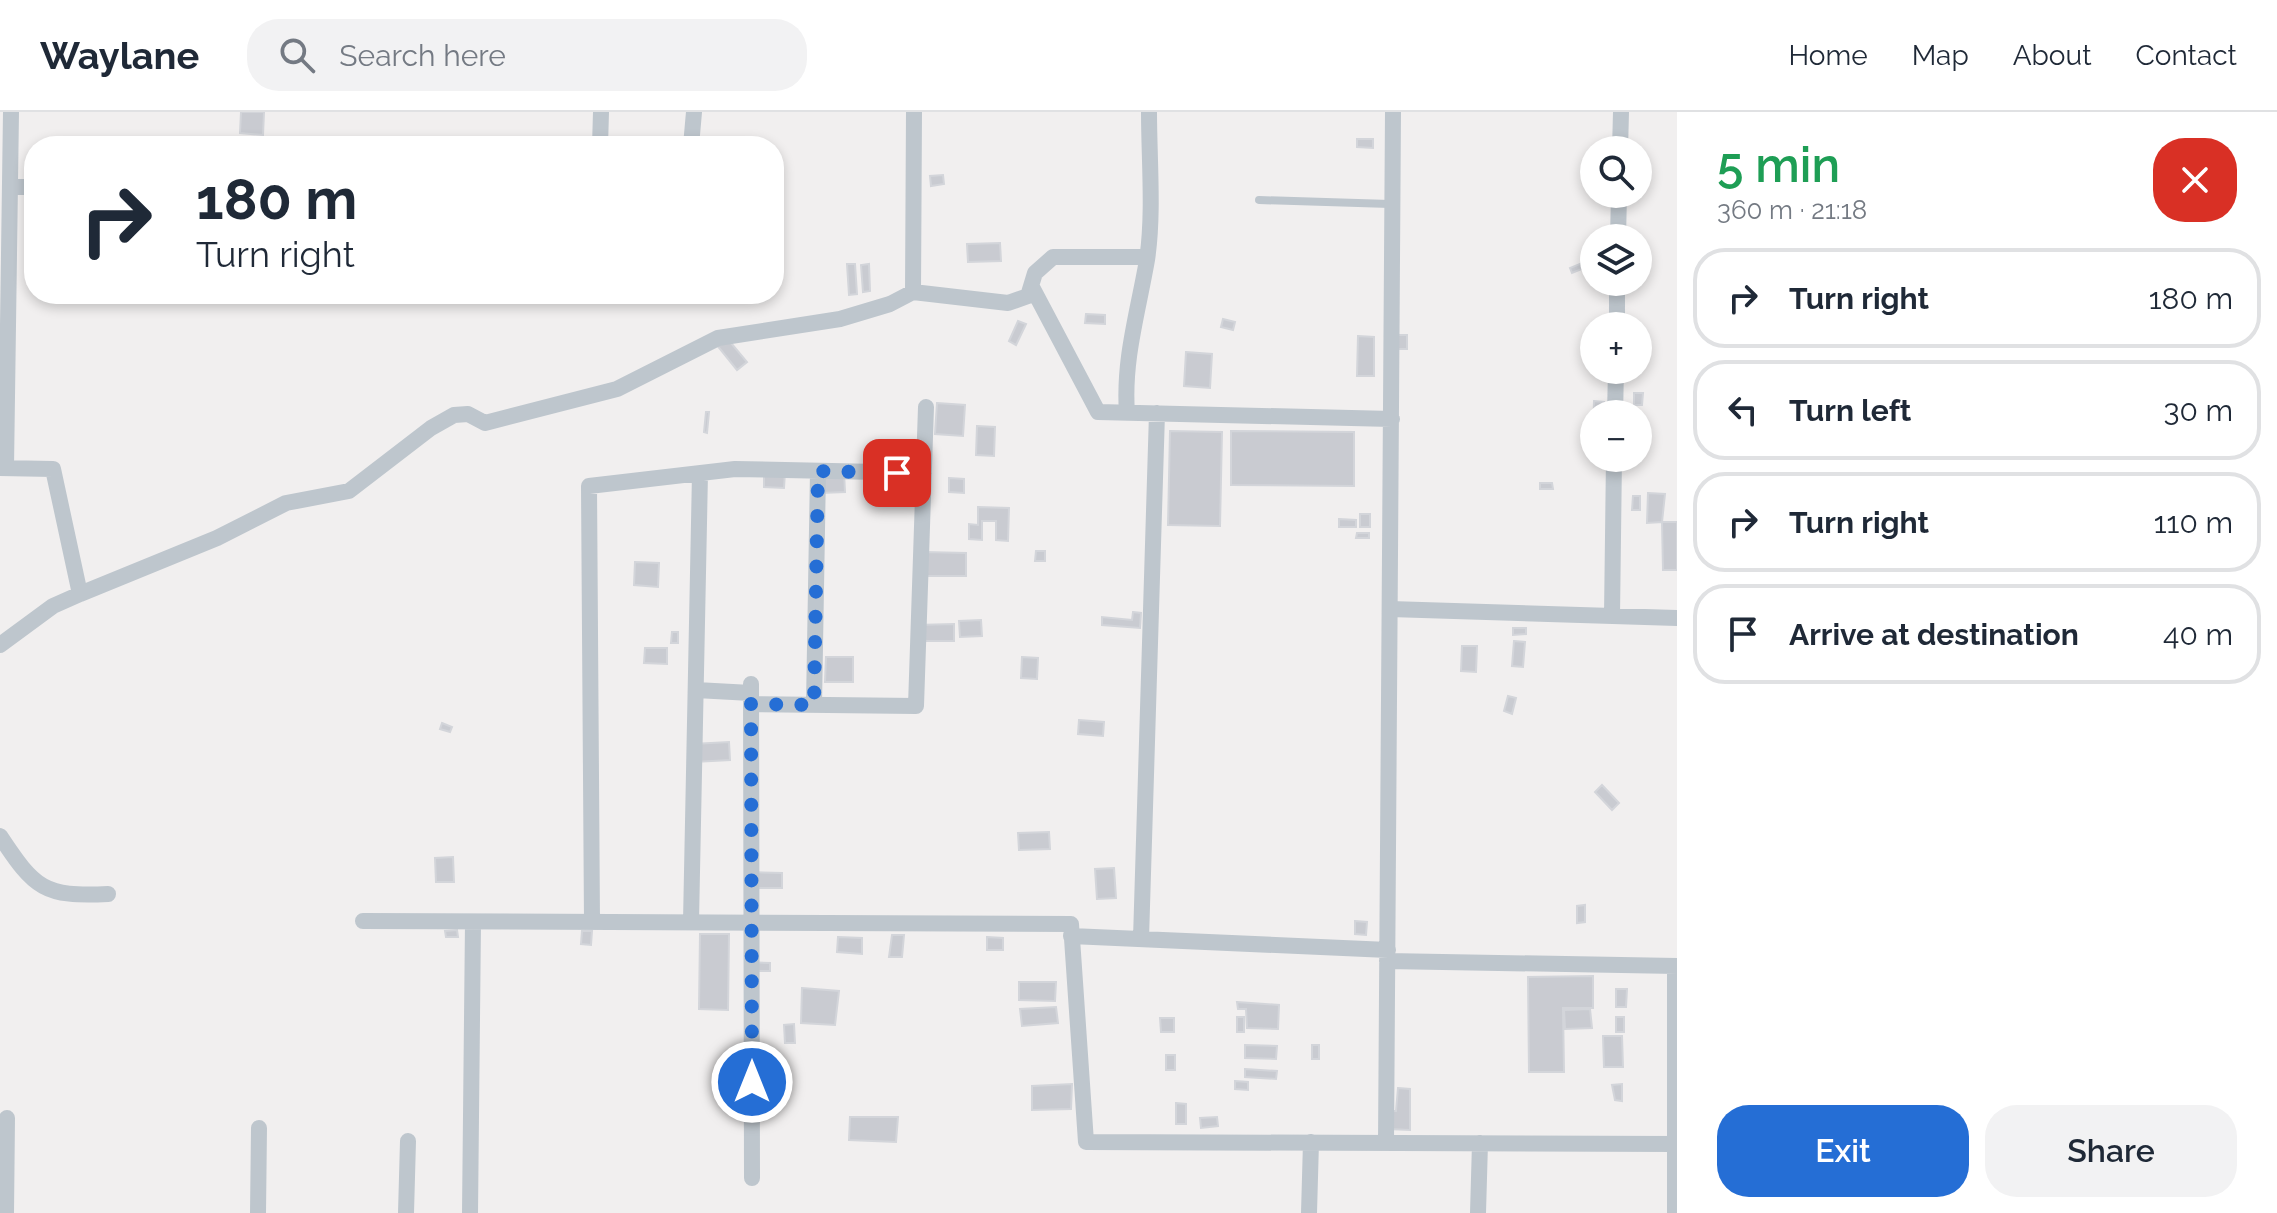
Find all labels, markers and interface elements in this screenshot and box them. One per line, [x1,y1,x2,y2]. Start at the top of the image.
search box [247,19,807,91]
text: Waylane [40,33,199,78]
icon: search [275,33,319,77]
text: Search here [339,38,506,73]
text: Home [1788,39,1868,72]
text: Map [1912,39,1969,72]
text: About [2013,39,2092,72]
text: Contact [2136,39,2237,72]
map controls [1580,136,1652,472]
button: search [1580,136,1652,208]
text: 5 min [1717,137,1840,193]
button: close [2153,138,2237,222]
text: 180 m [196,166,357,232]
icon: right [64,168,168,272]
text: 360 m · 21:18 [1717,195,1867,225]
button: layers [1580,224,1652,296]
text: Turn right [196,233,355,275]
icon: right [1721,276,1765,320]
text: Turn right [1789,281,1929,316]
text: 180 m [2149,281,2233,316]
button: + [1580,312,1652,384]
icon: left [1721,388,1765,432]
text: Turn left [1789,393,1911,428]
text: 30 m [2163,393,2233,428]
button: − [1580,400,1652,472]
pin [863,439,931,507]
icon: arrive [875,451,919,495]
icon: right [1721,500,1765,544]
text: Turn right [1789,505,1929,540]
text: 110 m [2154,505,2233,540]
icon: arrive [1721,612,1765,656]
text: Arrive at destination [1789,617,2079,652]
text: 40 m [2163,617,2233,652]
position arrow [710,1040,794,1124]
button: Exit [1717,1105,1969,1197]
button: Share [1985,1105,2237,1197]

